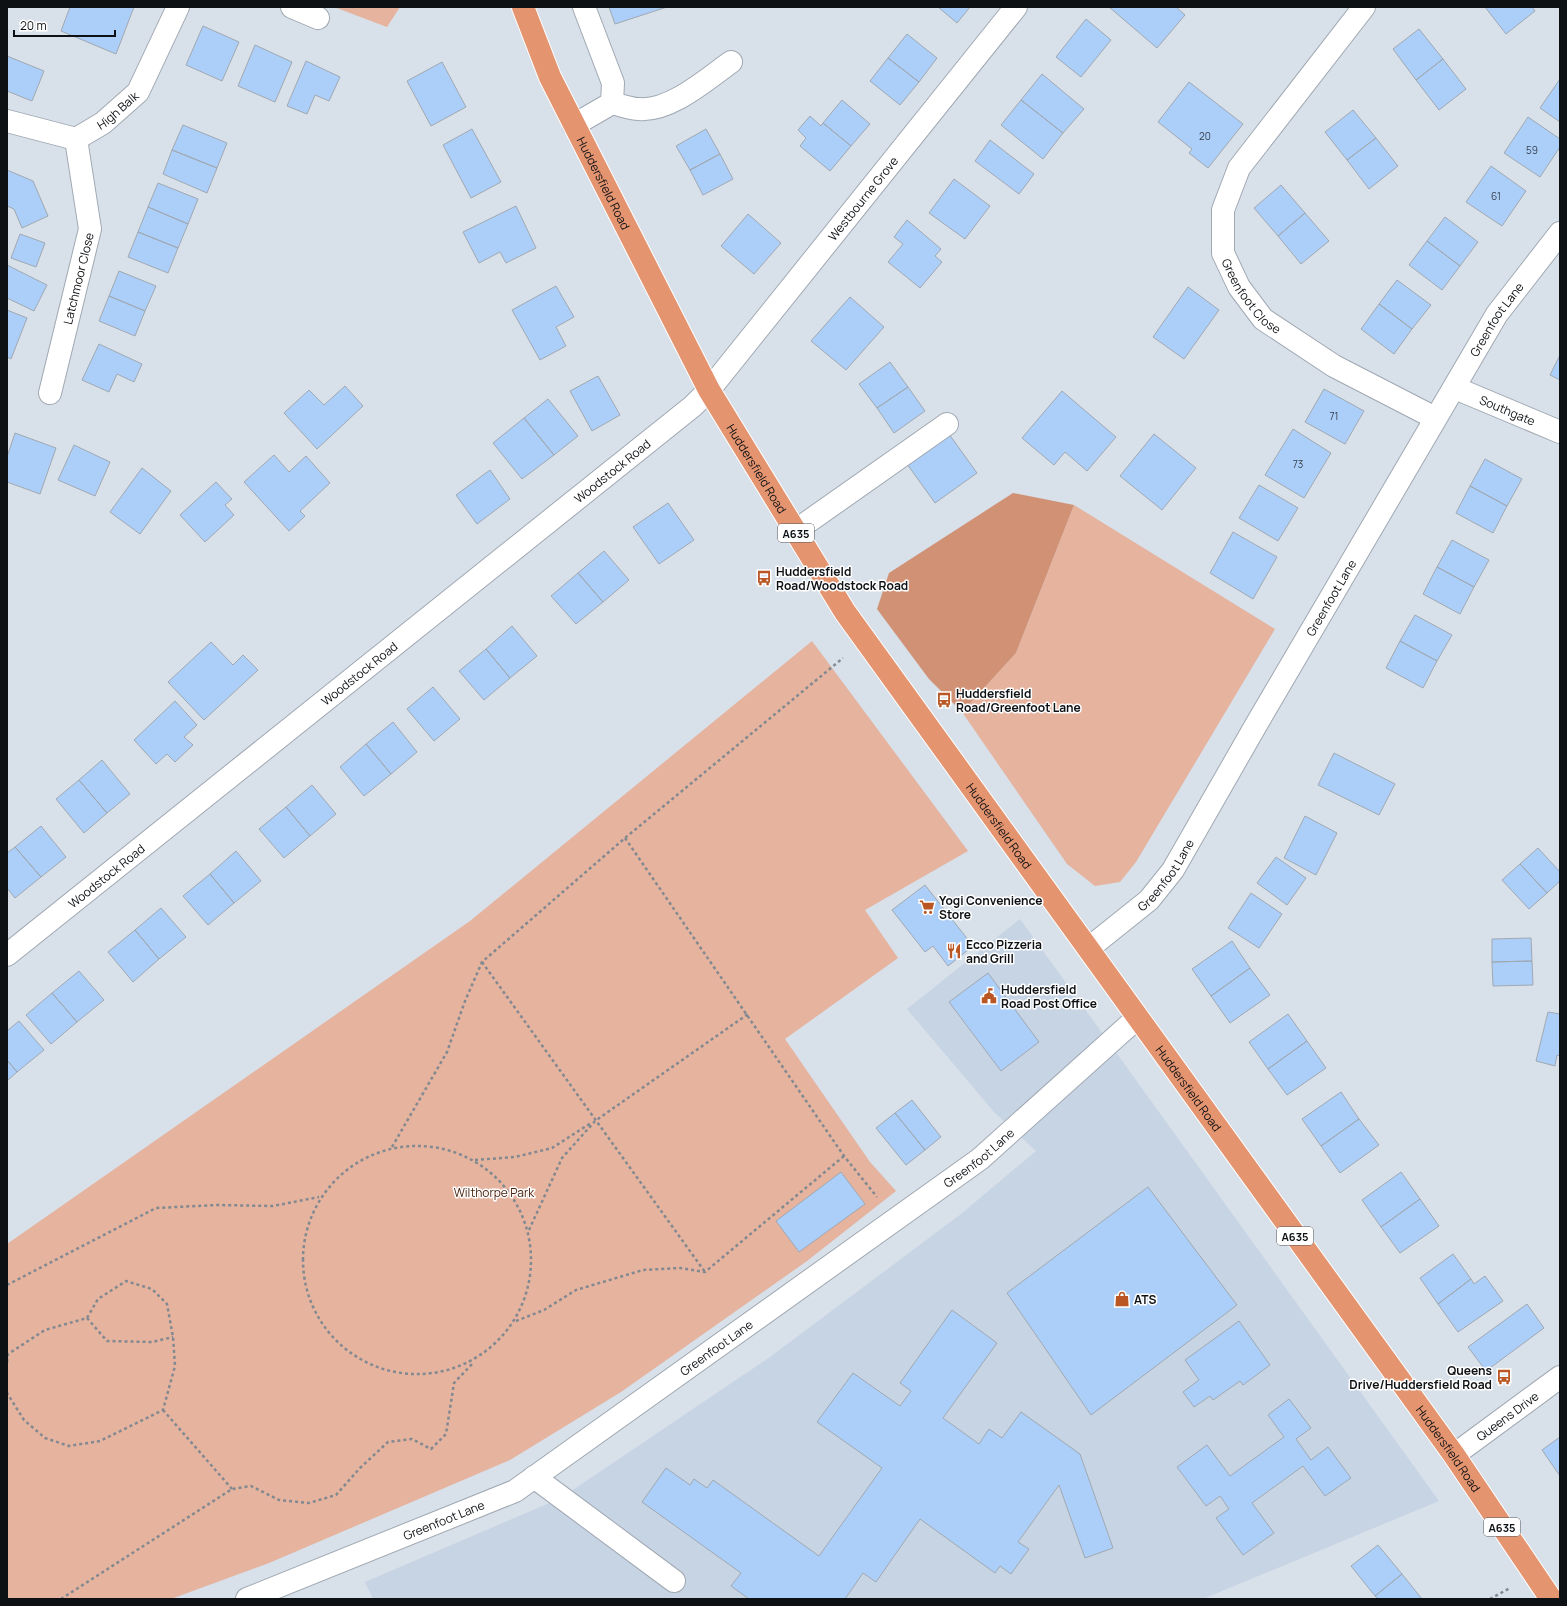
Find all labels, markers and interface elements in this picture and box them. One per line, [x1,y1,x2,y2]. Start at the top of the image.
scale bar [14,12,115,38]
text: 20 m [20,17,47,34]
street label: High Balk [94,86,143,133]
house number: 20 [1199,129,1211,143]
street label: Huddersfield Road [573,134,635,232]
house number: 59 [1526,143,1538,157]
street label: Westbourne Grove [824,153,902,244]
house number: 61 [1491,189,1501,203]
street label: Latchmoor Close [59,231,97,326]
street label: Greenfoot Close [1218,256,1284,337]
street label: Greenfoot Lane [1465,279,1527,360]
street label: Southgate [1477,391,1538,429]
house number: 71 [1330,409,1338,423]
street label: Huddersfield Road [723,420,791,516]
street label: Woodstock Road [570,435,654,507]
house number: 73 [1293,457,1303,471]
road number: A635 [778,524,814,542]
street label: Greenfoot Lane [1302,556,1360,639]
place label: Huddersfield Road/Woodstock Road [776,563,908,594]
bus stop icon: Huddersfield Road/Woodstock Road [755,569,773,587]
street label: Woodstock Road [317,637,401,709]
place label: Huddersfield Road/Greenfoot Lane [956,685,1081,716]
bus stop icon: Huddersfield Road/Greenfoot Lane [935,691,953,709]
street label: Huddersfield Road [963,779,1036,872]
street label: Greenfoot Lane [1134,836,1198,915]
street label: Woodstock Road [64,840,148,911]
place label: Yogi Convenience Store [939,892,1042,923]
supermarket icon: Yogi Convenience Store [918,898,936,916]
place label: Ecco Pizzeria and Grill [966,936,1042,967]
restaurant icon: Ecco Pizzeria and Grill [945,942,963,960]
place label: Huddersfield Road Post Office [1001,981,1097,1012]
public building icon: Huddersfield Road Post Office [980,987,998,1005]
street label: Huddersfield Road [1152,1042,1226,1135]
street label: Greenfoot Lane [940,1124,1017,1191]
park label: Wilthorpe Park [454,1184,535,1201]
road number: A635 [1277,1227,1313,1245]
shop icon: ATS [1113,1290,1131,1308]
place label: ATS [1134,1291,1157,1308]
street label: Greenfoot Lane [676,1316,756,1379]
place label: Queens Drive/Huddersfield Road [1349,1362,1492,1393]
bus stop icon: Queens Drive/Huddersfield Road [1495,1368,1513,1386]
street label: Queens Drive [1472,1387,1542,1445]
street label: Huddersfield Road [1412,1402,1485,1495]
street label: Greenfoot Lane [401,1496,487,1544]
road number: A635 [1484,1518,1520,1536]

